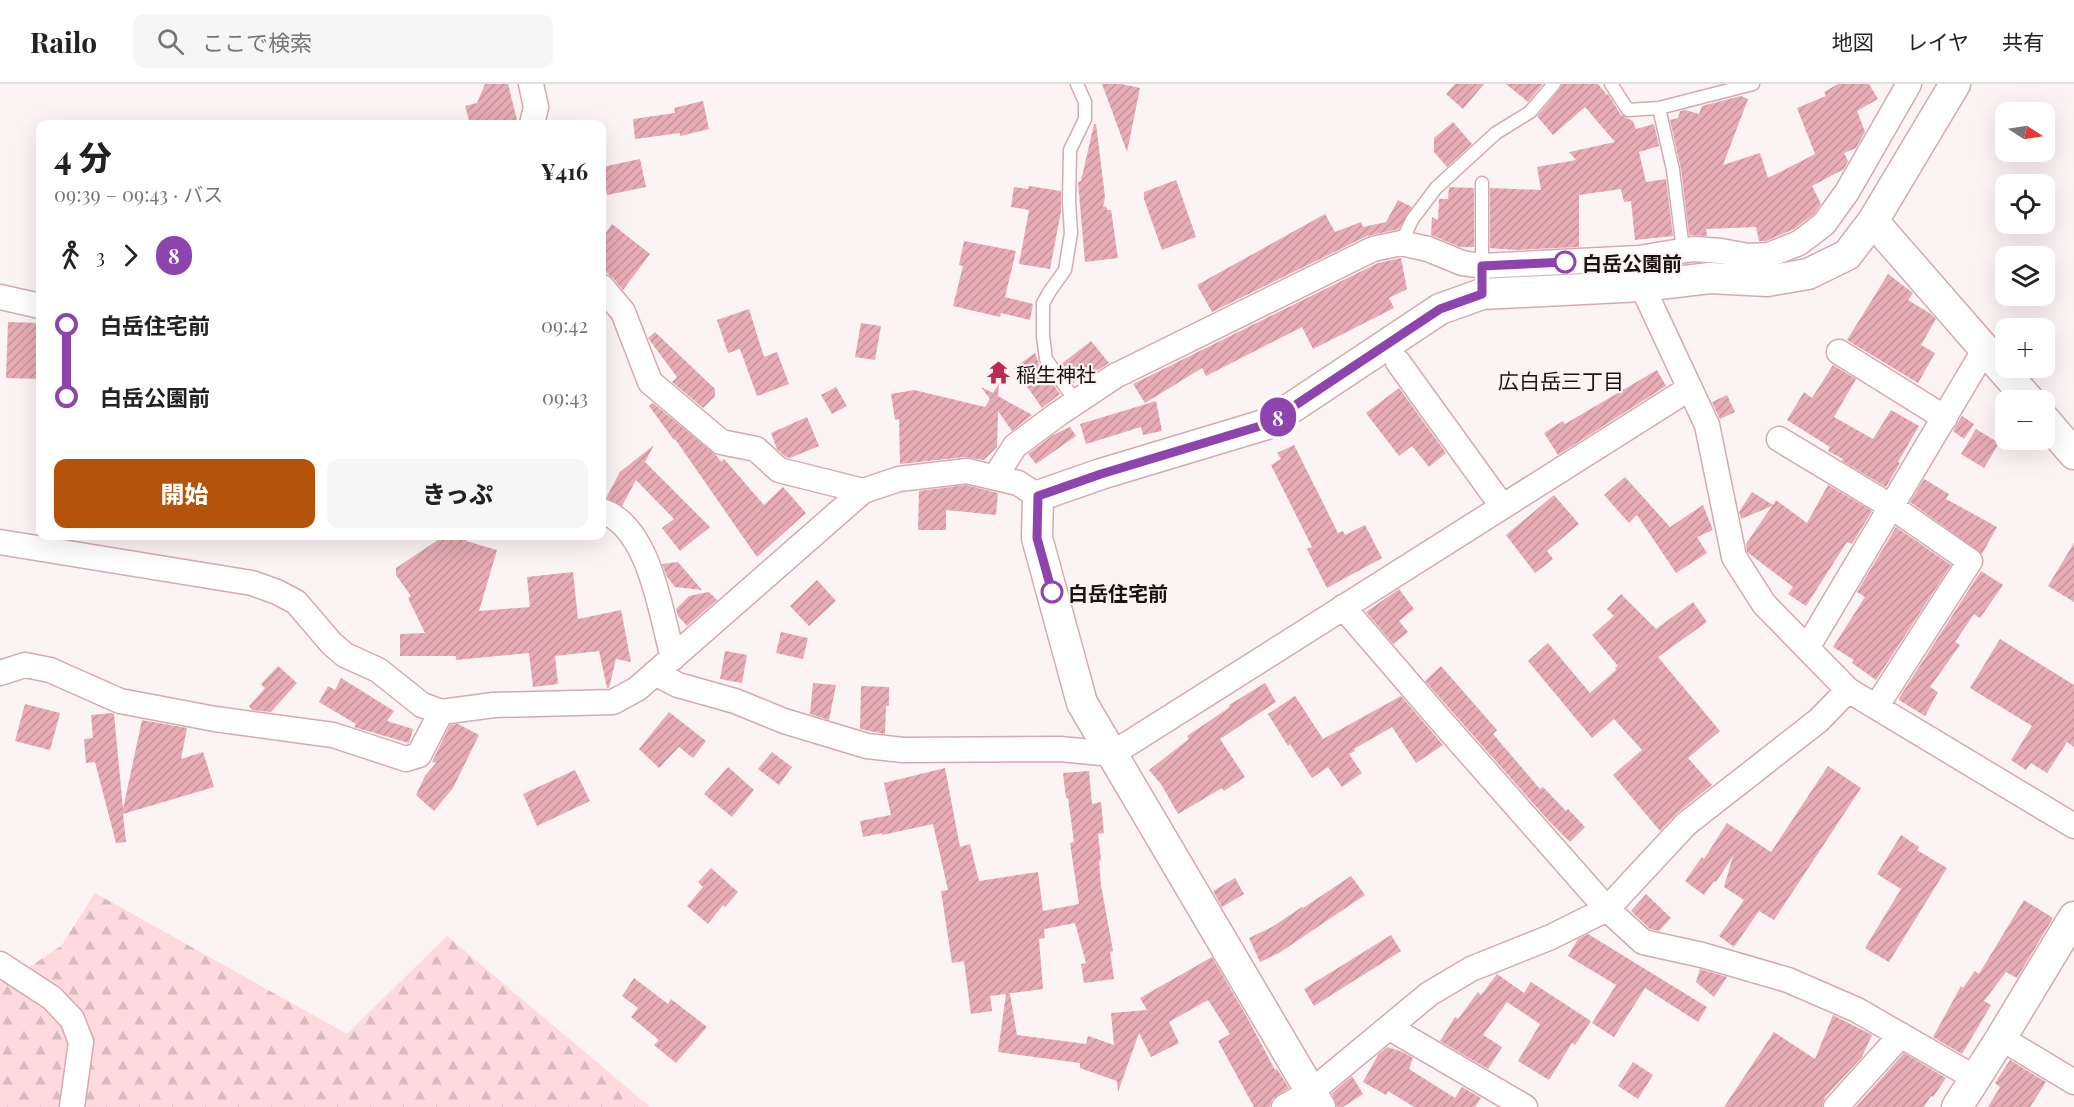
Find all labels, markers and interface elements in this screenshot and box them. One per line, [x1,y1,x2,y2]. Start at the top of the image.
search box [133,14,553,68]
text: Railo [30,23,97,60]
icon: search [154,25,187,58]
text: ここで検索 [202,27,312,57]
text: 地図 [1832,27,1874,55]
text: レイヤ [1907,27,1969,55]
text: 共有 [2002,27,2044,55]
north arrow [1995,102,2055,162]
map controls [1995,102,2055,450]
text: 4 分 [54,134,112,178]
text: ¥416 [541,156,588,186]
button: locate [1995,174,2055,234]
text: 09:39 – 09:43 · バス [54,180,223,207]
icon: walk [54,239,87,272]
icon: forward [114,239,147,272]
text: 8 [168,241,180,269]
text: 3 [96,242,105,269]
button: layers [1995,246,2055,306]
place label: 白岳公園前 [1582,249,1682,276]
marker: 白岳公園前 [1554,251,1576,273]
text: 白岳住宅前 [100,310,210,340]
text: 09:42 [541,311,588,338]
button: + [1995,318,2055,378]
temple icon: 稲生神社 [985,360,1011,386]
place label: 稲生神社 [1016,360,1096,387]
district label: 広白岳三丁目 [1498,366,1624,394]
text: 白岳公園前 [100,382,210,412]
text: 09:43 [542,383,588,410]
button: − [1995,390,2055,450]
line badge: 8 [1258,398,1298,436]
text: 8 [1272,403,1284,431]
button: 開始 [54,459,315,528]
button: きっぷ [327,459,588,528]
place label: 白岳住宅前 [1068,579,1168,606]
marker: 白岳住宅前 [1041,581,1063,603]

